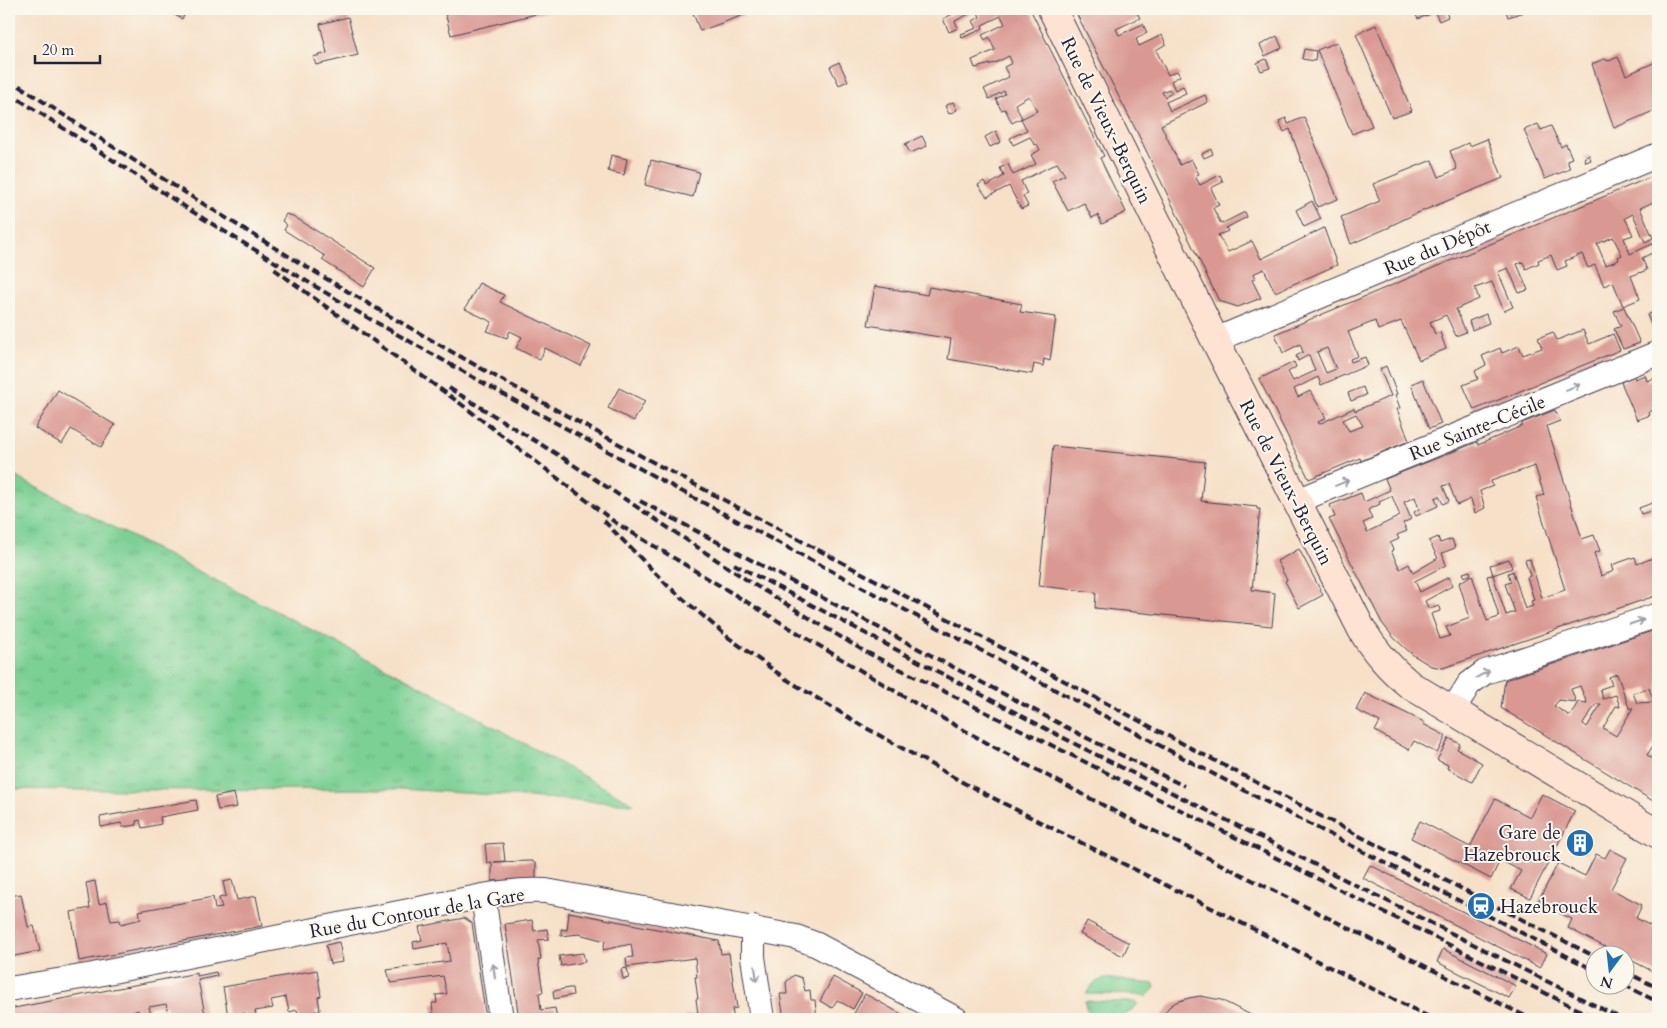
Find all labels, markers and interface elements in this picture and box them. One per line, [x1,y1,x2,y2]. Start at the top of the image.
scale bar [35,32,100,64]
street label: Rue de Vieux-Berquin [1054,33,1158,208]
text: 20 m [42,40,74,60]
street label: Rue du Dépôt [1380,214,1495,282]
one-way arrow [1565,382,1580,392]
street label: Rue Sainte-Cécile [1405,389,1549,467]
street label: Rue de Vieux-Berquin [1233,395,1339,570]
one-way arrow [1334,477,1349,487]
one-way arrow [1629,616,1645,626]
one-way arrow [1476,669,1491,679]
place label: Gare de Hazebrouck [1463,820,1562,868]
building icon: Gare de Hazebrouck [1565,828,1595,858]
street label: Rue du Contour de la Gare [308,881,527,945]
station icon: Hazebrouck [1466,891,1496,921]
place label: Hazebrouck [1500,894,1599,920]
north arrow [1584,946,1634,996]
one-way arrow [488,963,498,979]
one-way arrow [751,965,761,981]
text: N [1598,971,1615,993]

